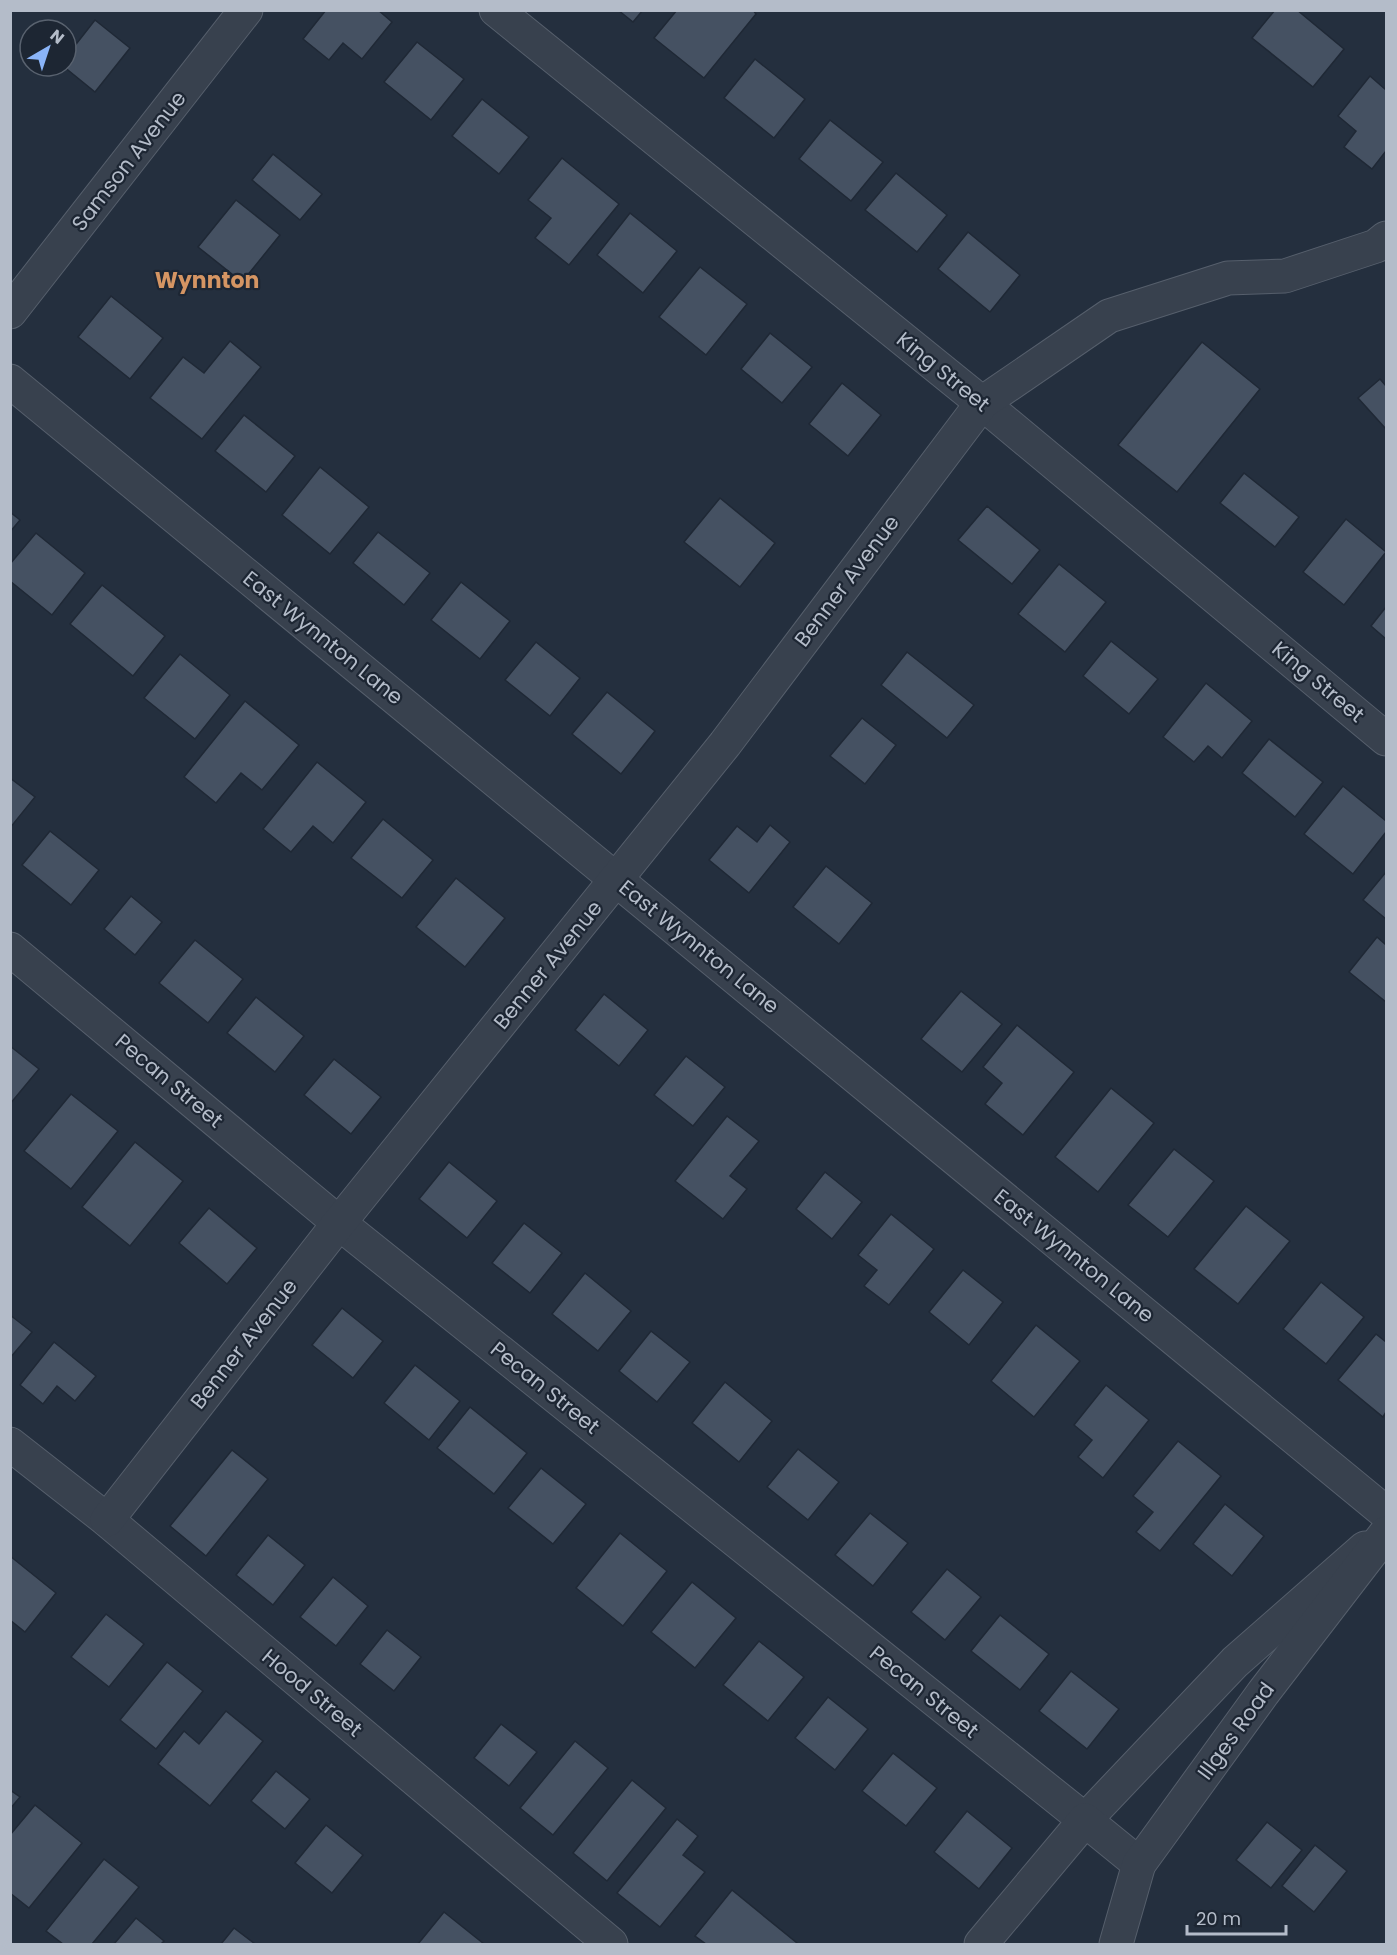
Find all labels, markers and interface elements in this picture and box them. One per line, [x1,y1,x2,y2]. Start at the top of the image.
north arrow [18,18,78,78]
text: N [45,24,69,49]
street label: Samson Avenue [65,85,193,237]
district label: Wynnton [155,265,259,296]
street label: King Street [890,325,996,418]
street label: Benner Avenue [787,509,906,653]
street label: East Wynnton Lane [237,564,409,711]
street label: King Street [1266,634,1371,729]
street label: East Wynnton Lane [613,873,785,1020]
street label: Benner Avenue [487,894,609,1035]
street label: Pecan Street [109,1027,229,1134]
street label: East Wynnton Lane [988,1182,1160,1329]
street label: Benner Avenue [184,1272,304,1415]
street label: Pecan Street [485,1335,606,1441]
street label: Pecan Street [864,1639,985,1745]
street label: Hood Street [256,1642,369,1743]
street label: Illges Road [1190,1676,1281,1785]
scale bar [1187,1898,1286,1936]
text: 20 m [1196,1906,1241,1931]

